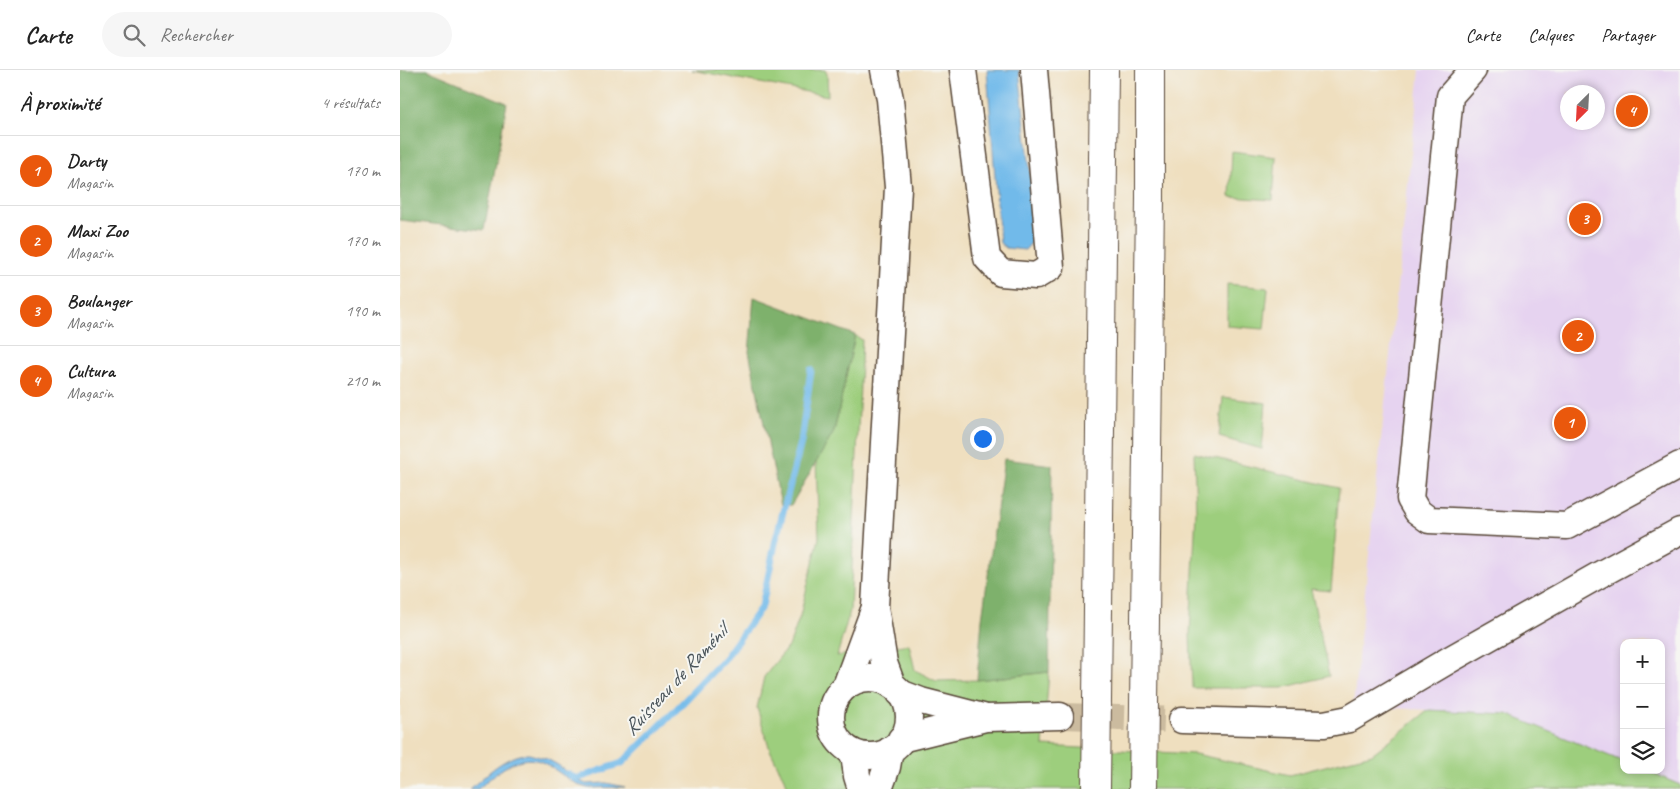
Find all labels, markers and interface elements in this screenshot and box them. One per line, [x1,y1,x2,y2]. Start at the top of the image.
search box [102,12,452,57]
text: Carte [25,20,72,50]
icon: search [120,21,148,49]
text: Rechercher [160,23,233,47]
text: Carte [1466,24,1500,46]
text: Calques [1528,24,1573,46]
text: Partager [1601,24,1655,46]
north arrow [1560,85,1605,130]
text: À proximité [20,90,100,116]
pin: 4 [1616,92,1648,130]
text: 4 résultats [321,93,380,113]
text: Darty [67,149,106,173]
text: 1 [32,161,40,181]
text: 170 m [346,161,380,181]
text: Magasin [67,173,113,193]
pin: 3 [1569,200,1601,238]
text: Maxi Zoo [67,219,128,243]
text: 2 [32,231,40,251]
text: 170 m [346,231,380,251]
text: Magasin [67,243,113,263]
text: Boulanger [67,289,131,313]
text: 3 [32,301,40,321]
text: 190 m [346,301,380,321]
text: Magasin [67,313,113,333]
pin: 2 [1562,317,1594,355]
text: Cultura [67,359,115,383]
text: 4 [32,371,40,391]
text: 210 m [346,371,380,391]
text: Magasin [67,383,113,403]
pin: 1 [1554,404,1586,442]
your location [970,426,996,452]
water label: Ruisseau de Raménil [617,615,737,741]
map controls [1620,639,1665,774]
button: + [1620,639,1665,684]
button: − [1620,684,1665,729]
button: layers [1620,729,1665,774]

